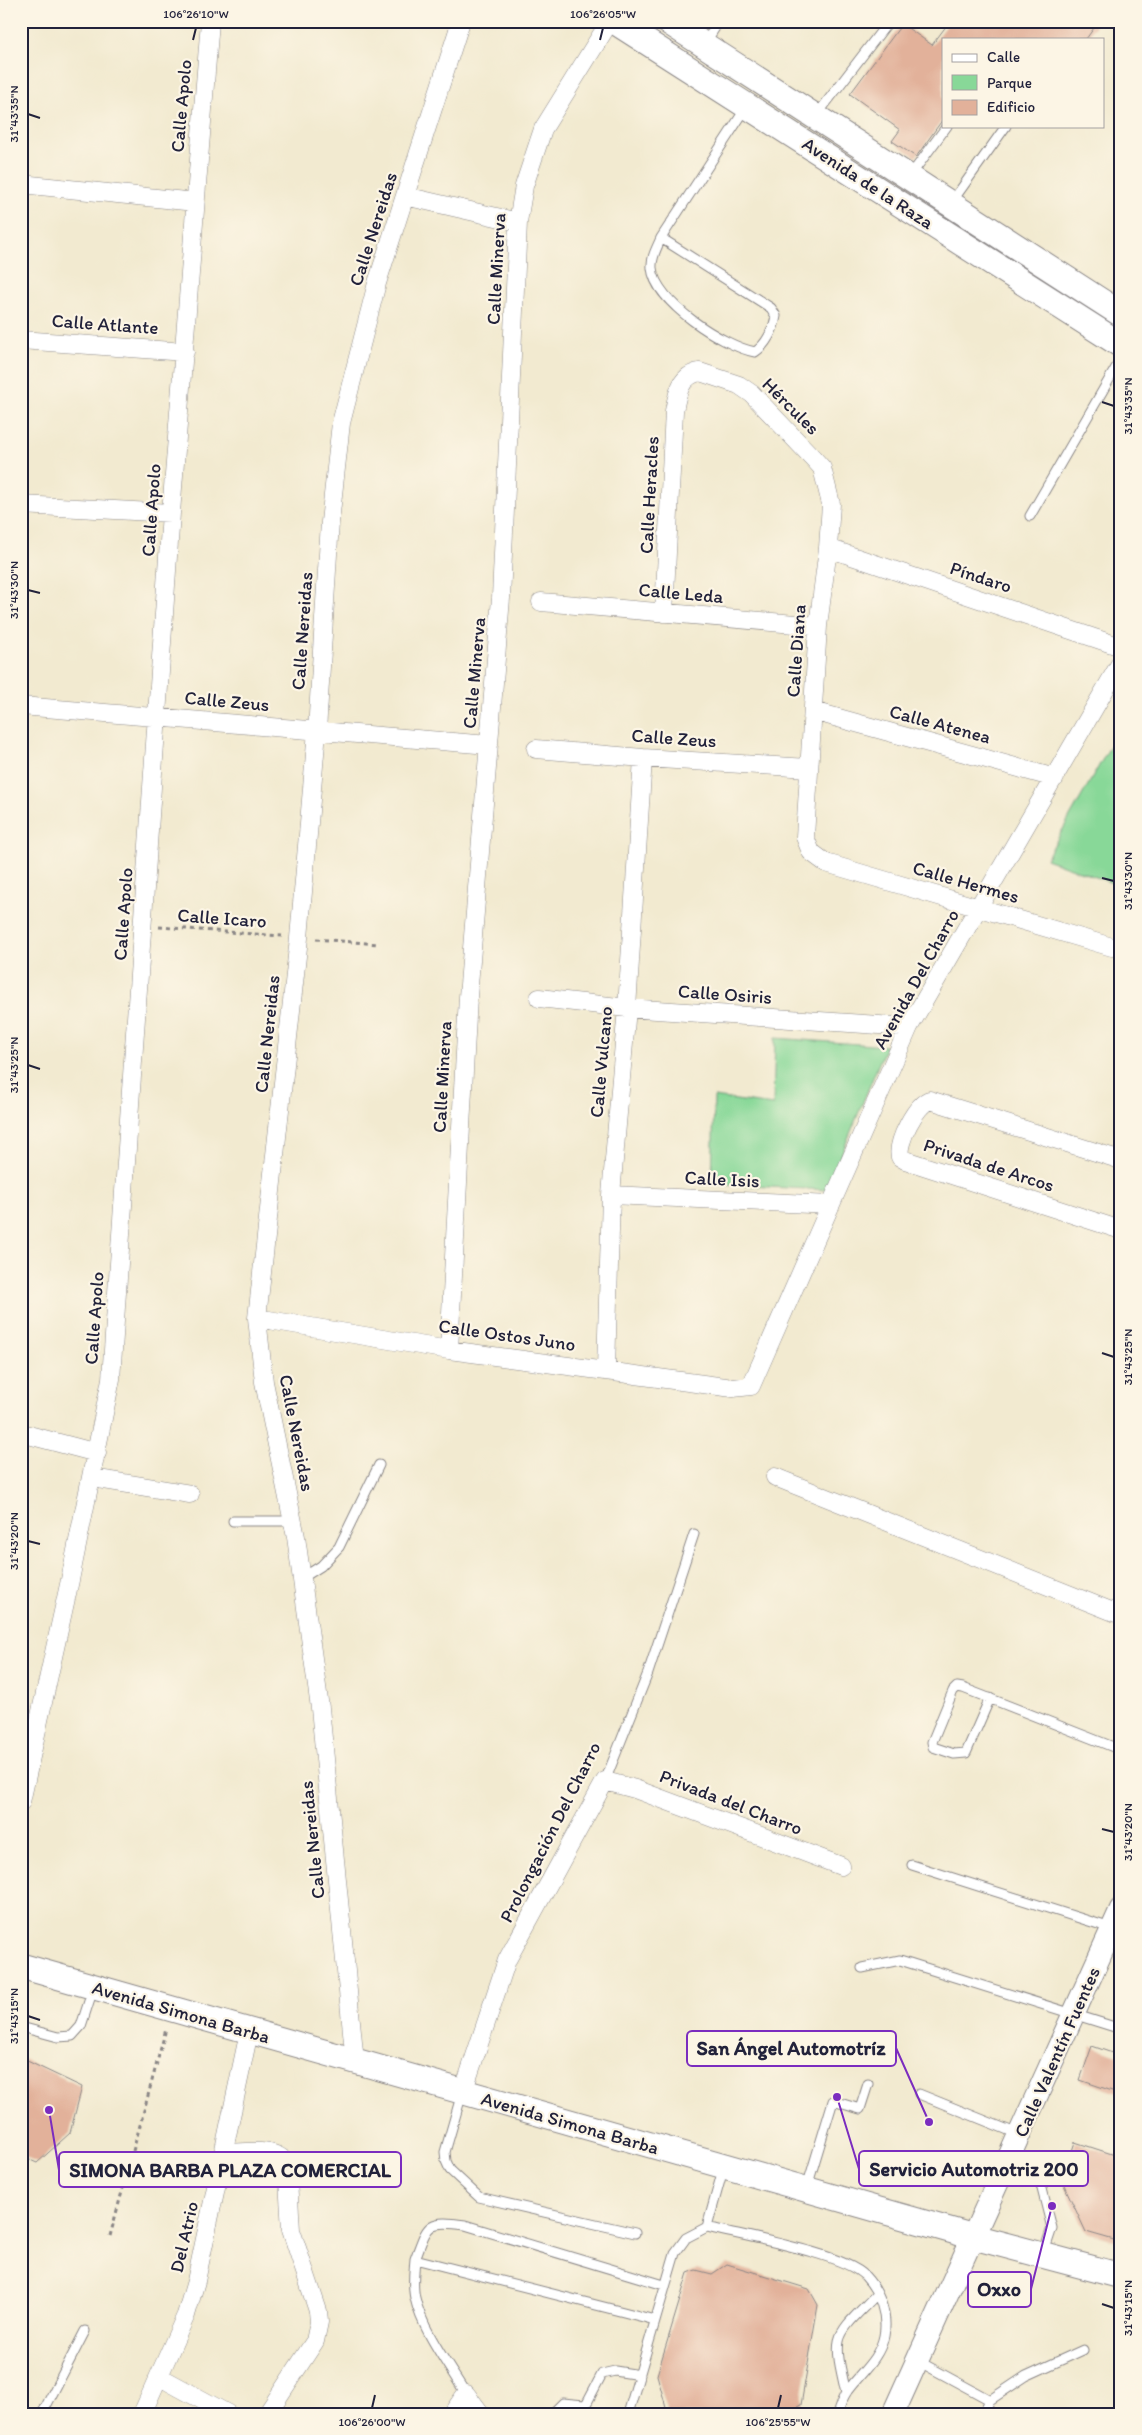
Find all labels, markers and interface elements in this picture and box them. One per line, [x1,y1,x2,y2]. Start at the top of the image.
text: 106°26'10"W [163,7,229,21]
text: 106°26'05"W [570,7,636,21]
legend [942,38,1104,128]
text: Calle [987,48,1020,66]
street label: Calle Apolo [165,59,197,153]
text: Parque [987,74,1032,92]
text: 31°43'35"N [7,86,21,142]
text: Edificio [987,98,1035,116]
street label: Avenida de la Raza [798,132,938,234]
street label: Calle Nereidas [344,169,402,289]
street label: Calle Minerva [482,213,510,325]
street label: Calle Atlante [51,309,159,339]
street label: Hércules [757,372,825,440]
text: 31°43'35"N [1121,378,1135,434]
street label: Calle Heracles [634,436,664,554]
street label: Calle Apolo [136,463,166,557]
street label: Píndaro [947,556,1015,598]
text: 31°43'30"N [7,561,21,619]
street label: Calle Nereidas [286,571,318,691]
street label: Calle Leda [638,578,725,608]
street label: Calle Diana [781,604,811,698]
street label: Calle Minerva [458,616,490,730]
street label: Calle Zeus [184,686,270,716]
street label: Calle Atenea [887,699,993,749]
street label: Calle Zeus [631,724,717,752]
text: 31°43'30"N [1121,852,1135,910]
street label: Calle Hermes [910,856,1022,908]
street label: Calle Apolo [108,867,138,961]
street label: Calle Icaro [177,903,267,933]
street label: Avenida Del Charro [868,905,964,1053]
street label: Calle Nereidas [249,974,285,1094]
street label: Calle Osiris [677,979,773,1009]
street label: Calle Vulcano [585,1005,617,1119]
street label: Calle Minerva [428,1021,456,1133]
text: 31°43'25"N [7,1037,21,1093]
street label: Privada de Arcos [921,1133,1057,1197]
street label: Calle Isis [684,1166,760,1192]
street label: Calle Apolo [79,1271,109,1365]
street label: Calle Ostos Juno [437,1314,577,1356]
text: 31°43'25"N [1121,1329,1135,1385]
street label: Calle Nereidas [274,1373,320,1493]
text: 31°43'20"N [7,1512,21,1570]
street label: Prolongación Del Charro [494,1738,606,1926]
street label: Privada del Charro [656,1764,806,1840]
street label: Calle Nereidas [294,1780,330,1900]
text: 31°43'20"N [1121,1803,1135,1861]
street label: Calle Valentín Fuentes [1009,1963,1105,2141]
street label: Avenida Simona Barba [90,1976,272,2048]
text: 31°43'15"N [7,1988,21,2044]
callout: San Ángel Automotríz [687,2031,896,2066]
text: San Ángel Automotríz [697,2036,886,2061]
street label: Avenida Simona Barba [479,2087,661,2159]
callout: Servicio Automotriz 200 [859,2151,1088,2186]
callout: SIMONA BARBA PLAZA COMERCIAL [59,2152,401,2187]
text: Servicio Automotriz 200 [869,2157,1079,2181]
text: SIMONA BARBA PLAZA COMERCIAL [69,2158,392,2182]
street label: Del Atrio [165,2199,203,2275]
callout: Oxxo [968,2272,1031,2307]
text: Oxxo [977,2277,1021,2301]
text: 31°43'15"N [1121,2280,1135,2336]
text: 106°26'00"W [338,2415,406,2429]
text: 106°25'55"W [746,2415,810,2429]

